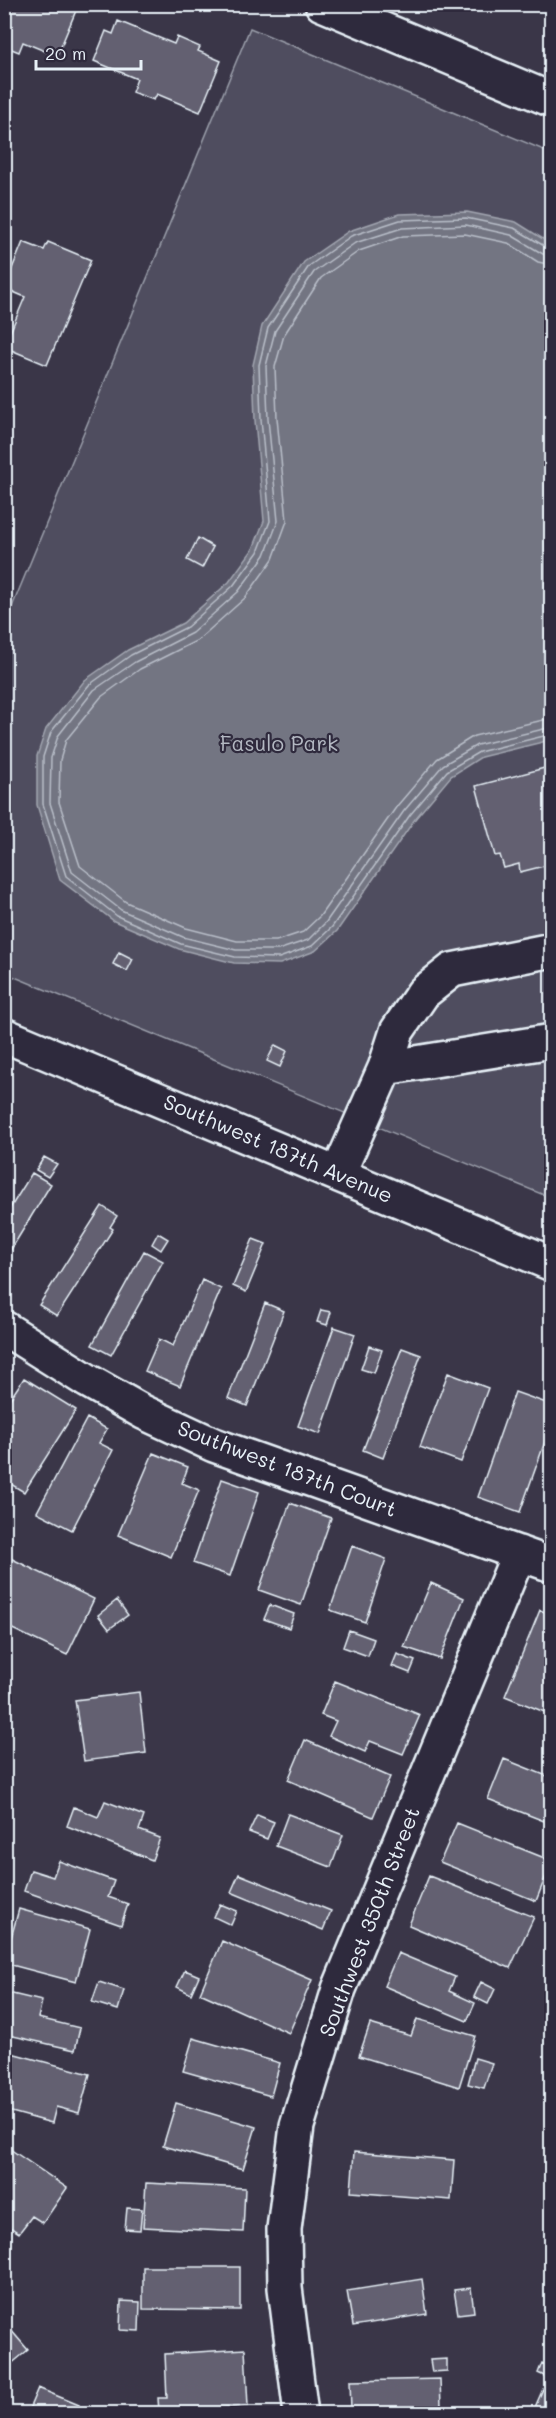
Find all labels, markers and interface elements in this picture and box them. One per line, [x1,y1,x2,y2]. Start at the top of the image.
scale bar [36,33,141,71]
text: 20 m [45,41,86,65]
park label: Fasulo Park [220,729,338,756]
street label: Southwest 187th Avenue [160,1087,397,1208]
street label: Southwest 187th Court [174,1413,401,1522]
street label: Southwest 350th Street [312,1803,425,2040]

